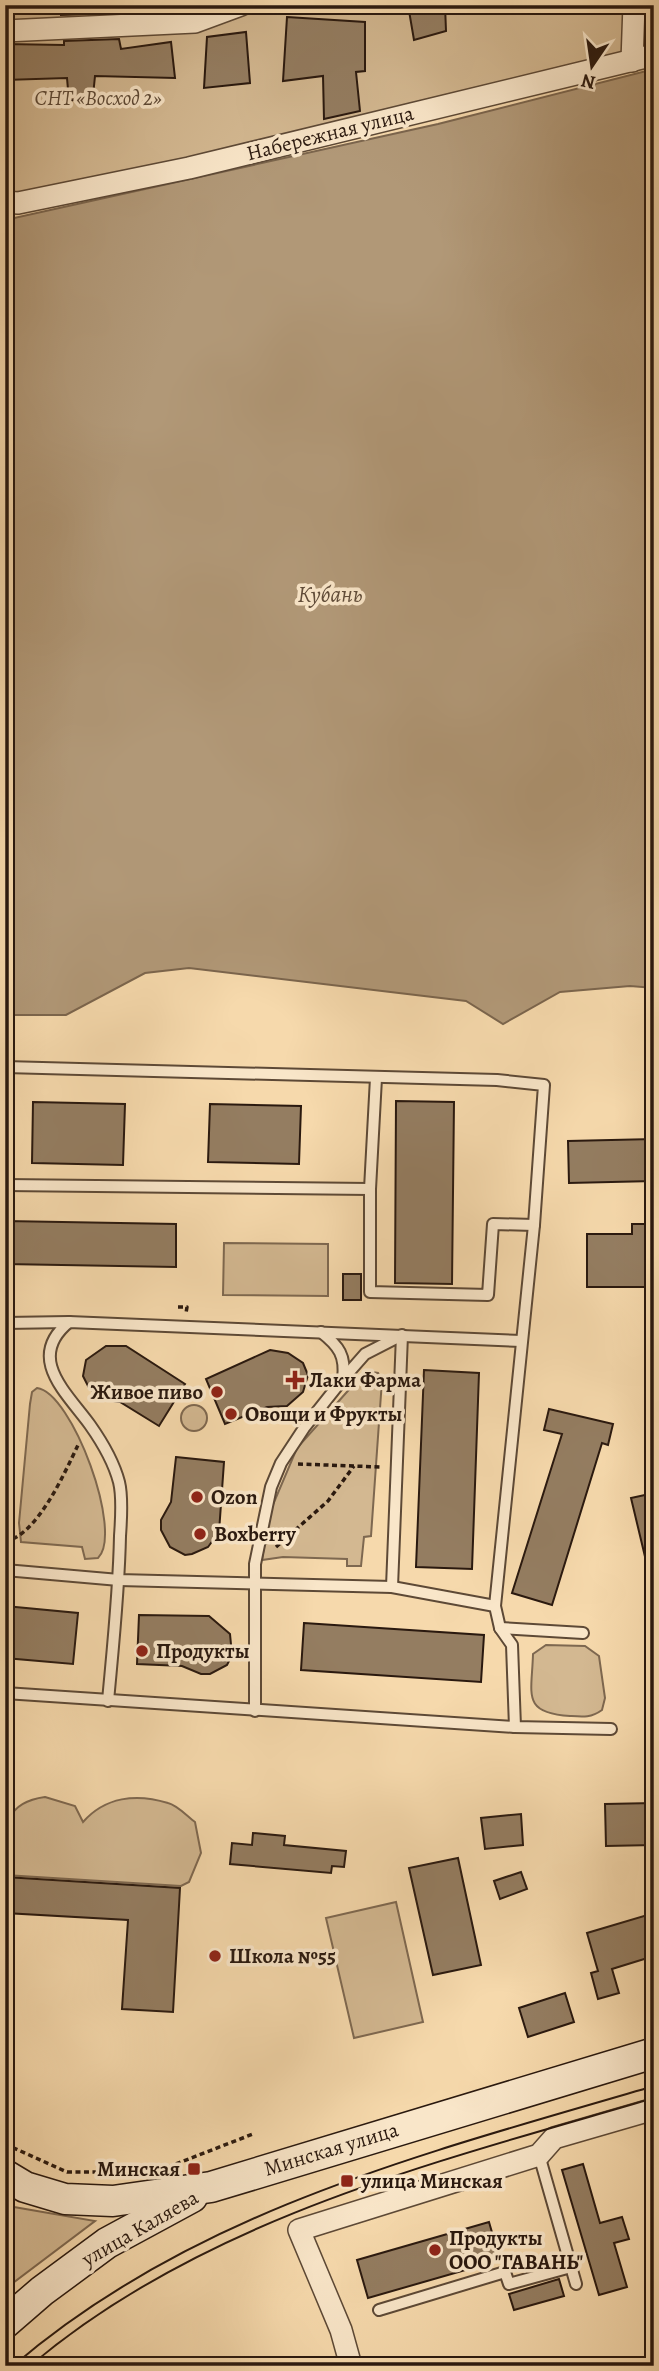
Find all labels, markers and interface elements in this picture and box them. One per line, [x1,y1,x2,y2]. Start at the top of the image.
north arrow [558,32,628,102]
text: N [579,67,598,96]
park label: СНТ «Восход 2» [34,84,162,112]
street label: Набережная улица [243,99,417,167]
water label: Кубань [298,579,363,610]
place label: Лаки Фарма [309,1366,421,1394]
marker: Лаки Фарма [287,1372,303,1388]
place label: Живое пиво [91,1378,203,1406]
marker: Живое пиво [209,1384,225,1400]
place label: Овощи и Фрукты [245,1400,402,1428]
marker: Овощи и Фрукты [223,1406,239,1422]
place label: Ozon [211,1483,258,1511]
marker: Ozon [189,1489,205,1505]
place label: Boxberry [214,1520,297,1548]
marker: Boxberry [192,1526,208,1542]
place label: Продукты [156,1637,250,1665]
marker: Продукты [134,1643,150,1659]
place label: Школа №55 [229,1942,336,1970]
marker: Школа №55 [207,1948,223,1964]
street label: Минская улица [260,2115,402,2183]
place label: Минская [97,2155,180,2183]
marker: Минская [186,2161,202,2177]
place label: улица Минская [360,2167,503,2195]
marker: улица Минская [339,2173,355,2189]
street label: улица Каляева [76,2183,204,2273]
place label: Продукты ООО "ГАВАНЬ" [449,2224,583,2276]
marker: Продукты ООО "ГАВАНЬ" [427,2242,443,2258]

